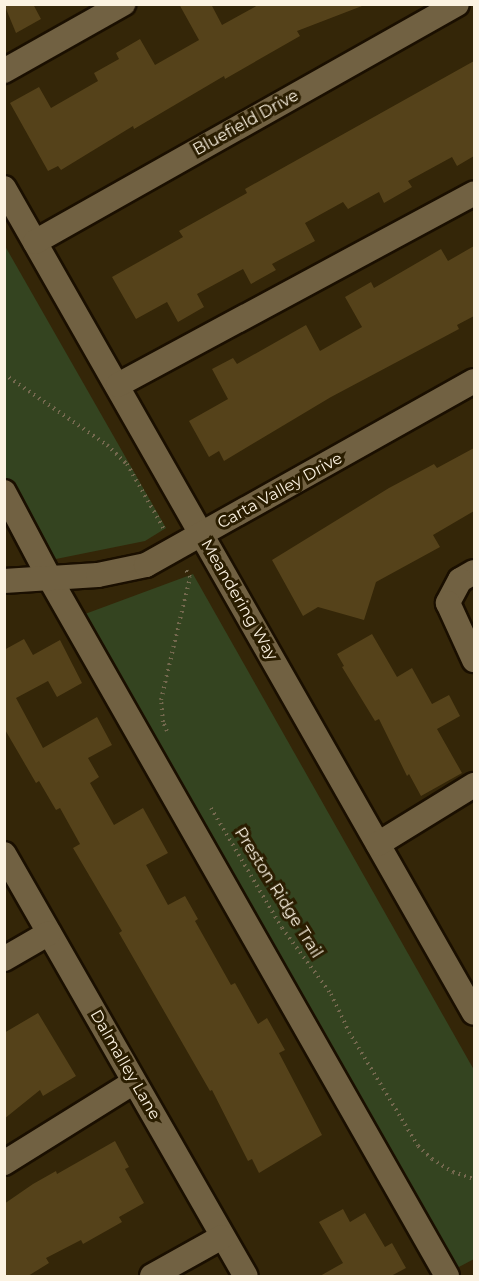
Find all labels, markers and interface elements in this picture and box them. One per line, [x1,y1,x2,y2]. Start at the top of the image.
street label: Bluefield Drive [190,86,302,160]
street label: Carta Valley Drive [214,449,346,533]
street label: Meandering Way [197,536,281,664]
street label: Preston Ridge Trail [230,824,326,962]
street label: Dalmalley Lane [86,1007,164,1123]

